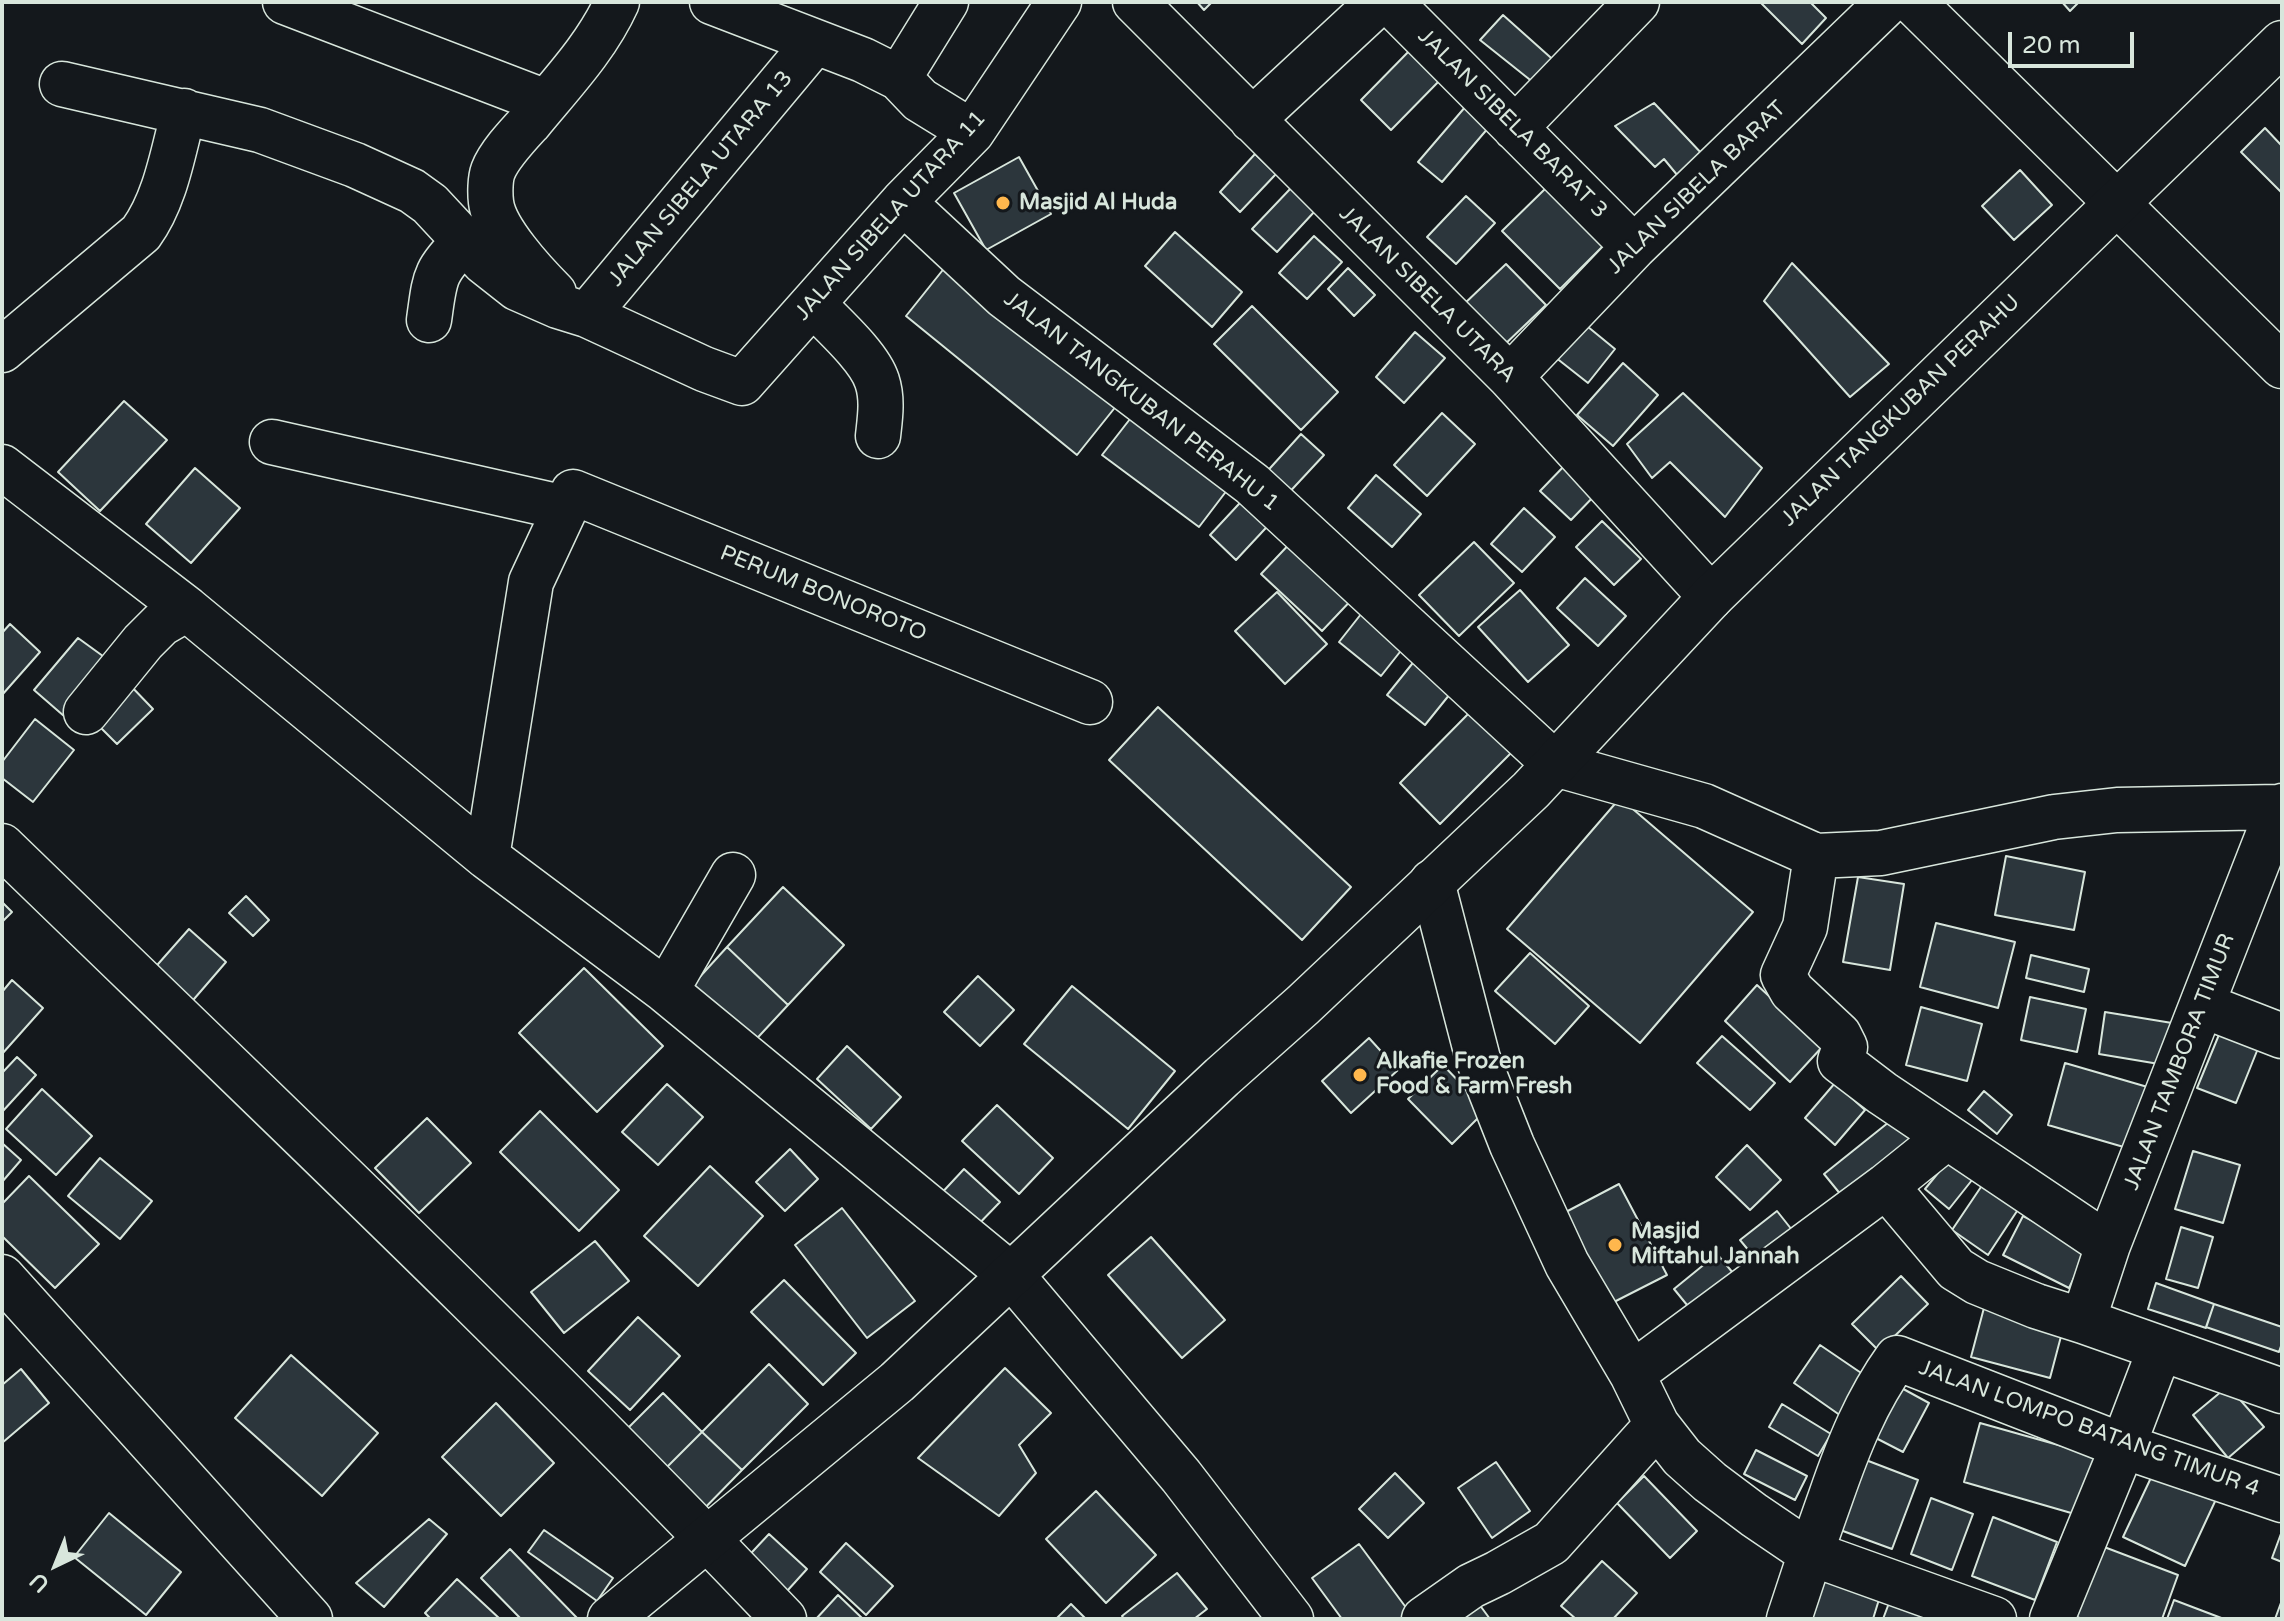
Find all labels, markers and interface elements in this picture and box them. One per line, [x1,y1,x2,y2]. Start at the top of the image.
scale bar [2012,16,2138,66]
street label: JALAN SIBELA BARAT 3 [1412,24,1612,224]
text: 20 m [2022,31,2080,60]
street label: JALAN SIBELA UTARA 13 [603,66,799,292]
street label: JALAN SIBELA BARAT [1602,96,1792,280]
street label: JALAN SIBELA UTARA 11 [790,106,992,326]
place label: Masjid Al Huda [1019,190,1177,216]
marker: Masjid Al Huda [994,194,1012,212]
street label: JALAN SIBELA UTARA [1333,201,1521,389]
street label: JALAN TANGKUBAN PERAHU 1 [998,286,1284,518]
street label: JALAN TANGKUBAN PERAHU [1776,290,2026,532]
street label: PERUM BONOROTO [716,540,930,648]
street label: JALAN TAMBORA TIMUR [2119,930,2241,1194]
place label: Alkafie Frozen Food & Farm Fresh [1376,1049,1572,1100]
marker: Alkafie Frozen Food & Farm Fresh [1351,1066,1369,1084]
place label: Masjid Miftahul Jannah [1631,1219,1800,1270]
marker: Masjid Miftahul Jannah [1606,1236,1624,1254]
street label: JALAN LOMPO BATANG TIMUR 4 [1915,1355,2263,1503]
north arrow [16,1525,96,1605]
text: U [25,1567,55,1598]

